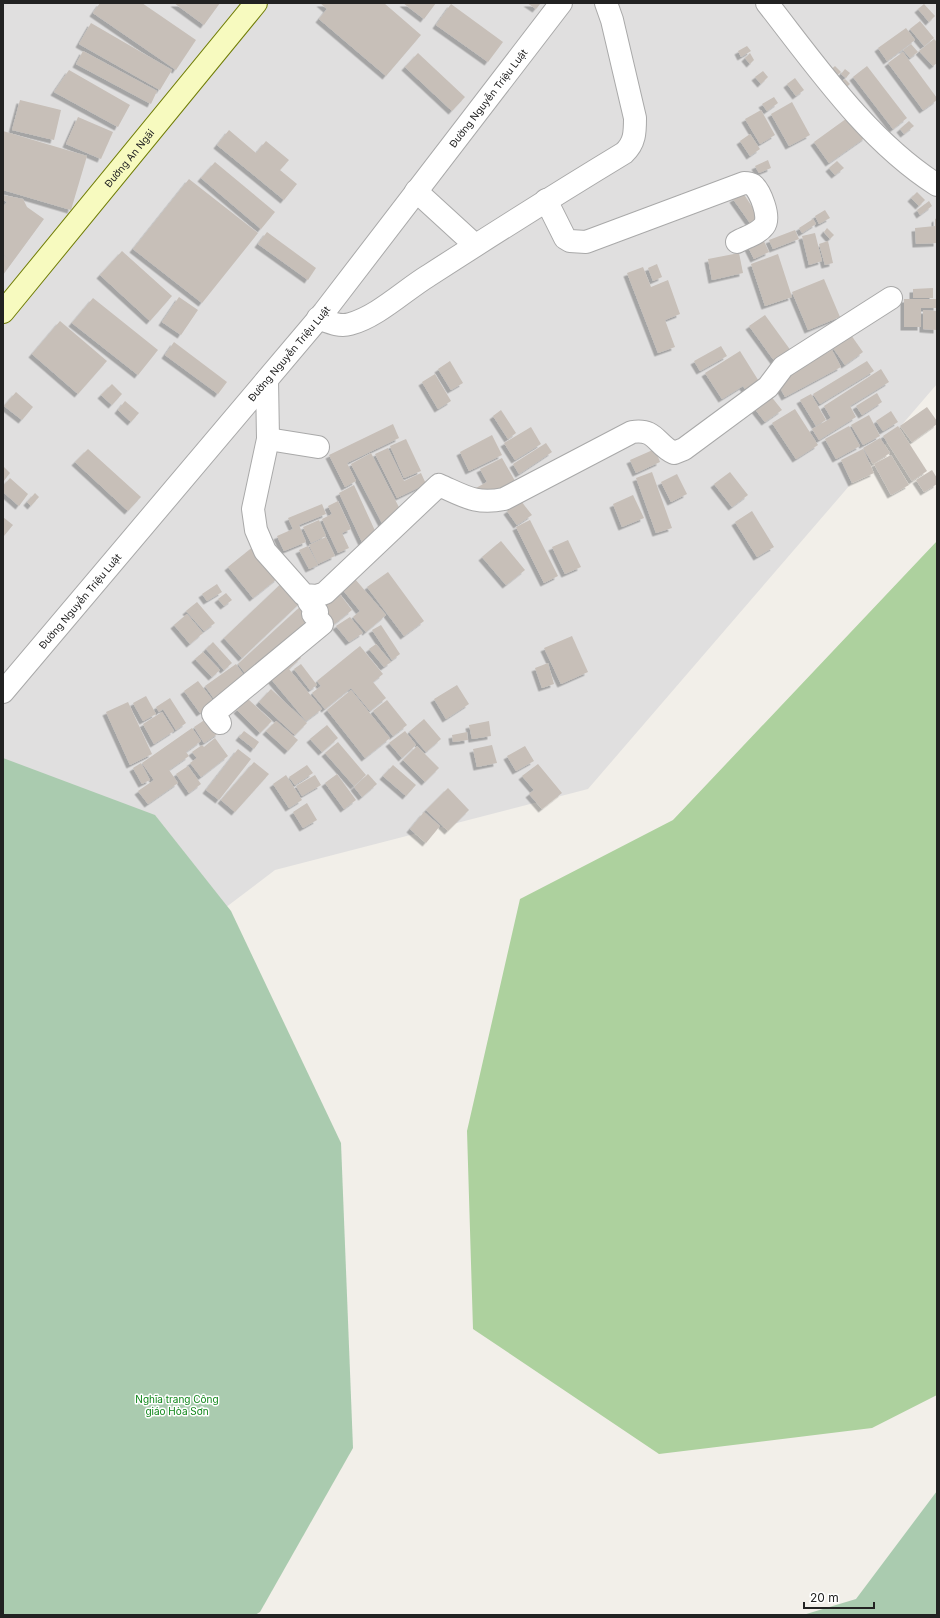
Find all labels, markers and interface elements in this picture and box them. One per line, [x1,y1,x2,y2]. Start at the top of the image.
street label: Đường Nguyễn Triệu Luật [447,46,530,150]
street label: Đường An Ngãi [102,127,156,189]
street label: Đường Nguyễn Triệu Luật [245,303,333,404]
street label: Đường Nguyễn Triệu Luật [36,551,124,651]
park label: Nghĩa trang Công giáo Hòa Sơn [135,1393,219,1417]
scale bar [804,1584,874,1610]
text: 20 m [810,1590,839,1605]

